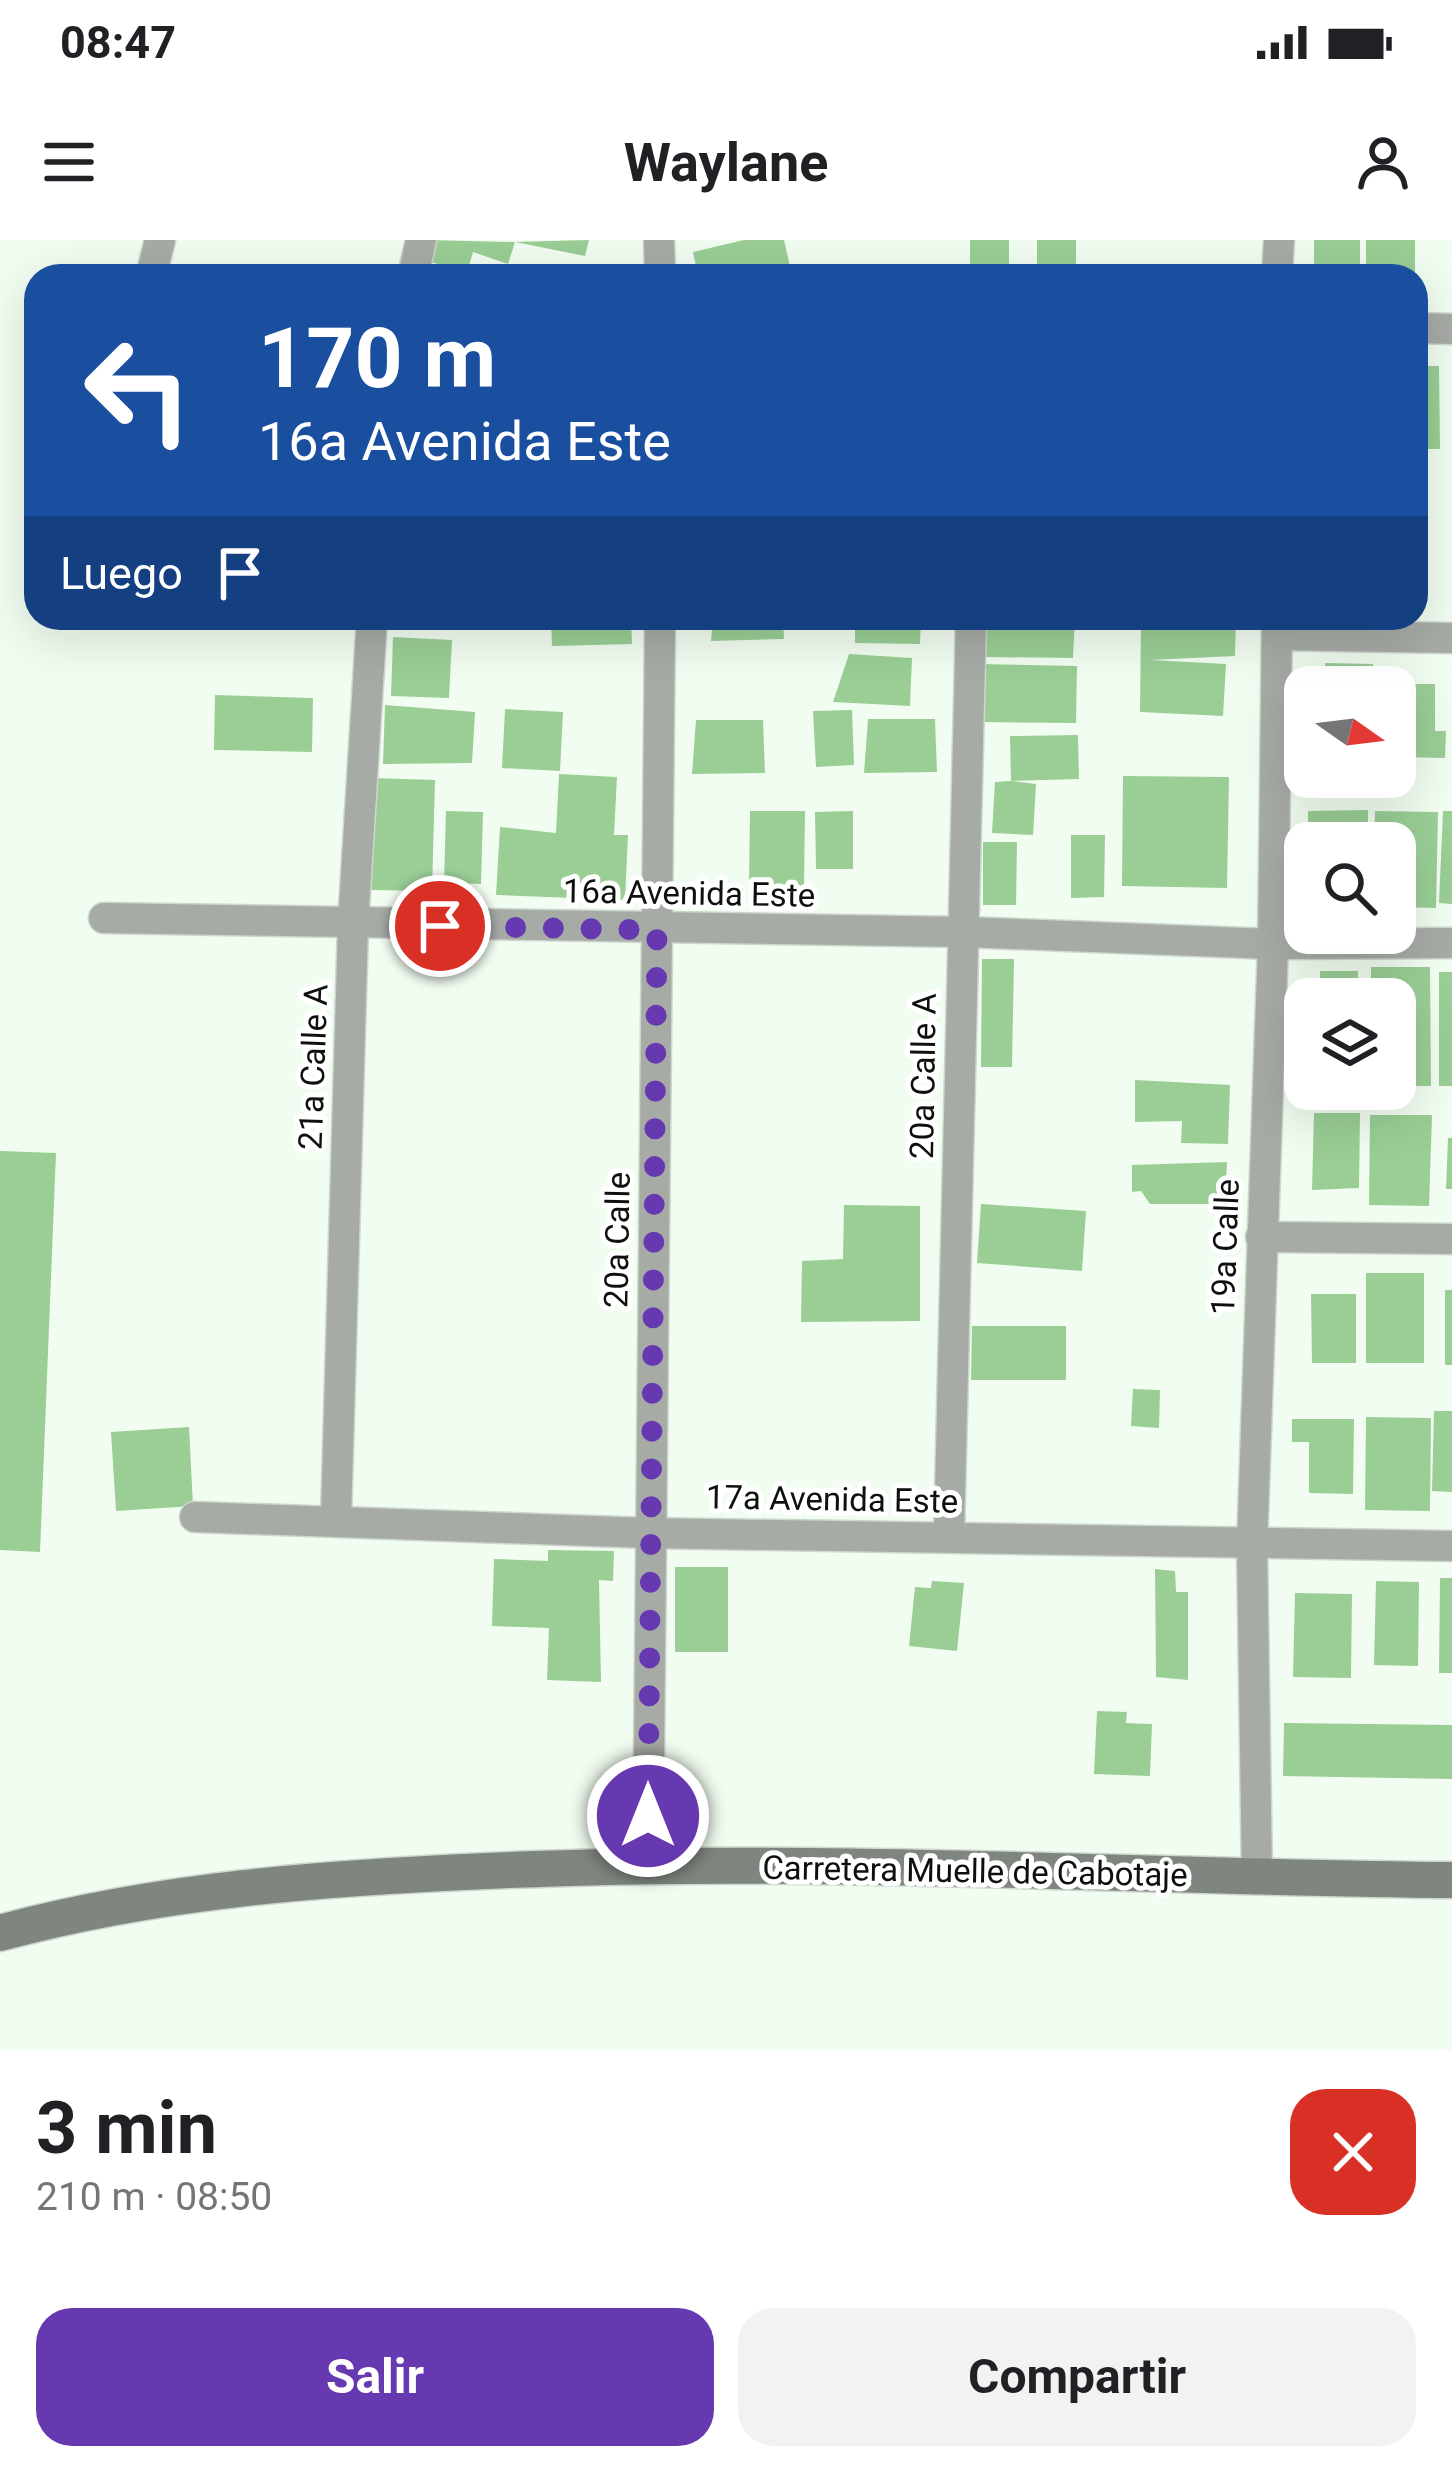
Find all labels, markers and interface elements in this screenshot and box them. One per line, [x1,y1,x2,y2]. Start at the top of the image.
text: 08:47 [60,16,176,69]
icon: menu [36,129,102,195]
icon: person [1350,129,1416,195]
text: Waylane [624,131,828,194]
text: 170 m [258,309,496,408]
icon: left [60,312,216,468]
text: 16a Avenida Este [258,410,671,473]
icon: arrive [207,540,273,606]
text: Luego [60,547,183,600]
north arrow [1284,666,1416,798]
map controls [1284,666,1416,1110]
button: search [1284,822,1416,954]
street label: 16a Avenida Este [563,871,815,915]
pin [389,875,491,977]
icon: arrive [407,893,473,959]
button: layers [1284,978,1416,1110]
street label: 21a Calle A [291,983,335,1151]
street label: 20a Calle A [902,992,944,1159]
street label: 20a Calle [596,1172,638,1308]
street label: 19a Calle [1203,1178,1247,1316]
street label: 17a Avenida Este [706,1477,958,1521]
position arrow [585,1753,711,1879]
street label: Carretera Muelle de Cabotaje [762,1848,1188,1894]
text: 3 min [36,2086,217,2171]
button: close [1290,2089,1416,2215]
text: 210 m · 08:50 [36,2174,272,2220]
button: Salir [36,2308,714,2446]
button: Compartir [738,2308,1416,2446]

